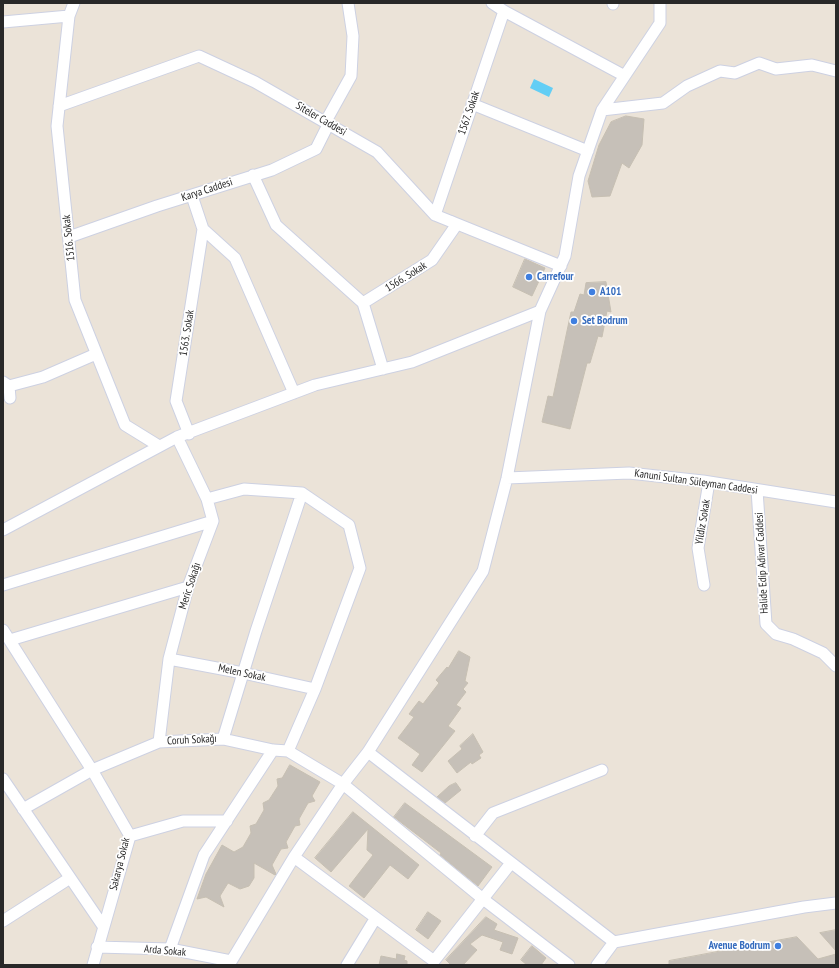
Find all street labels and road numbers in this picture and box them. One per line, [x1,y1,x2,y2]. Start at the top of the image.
street label: 1567. Sokak [455,89,483,137]
street label: Siteler Caddesi [293,99,349,139]
street label: Karya Caddesi [180,176,234,204]
street label: 1516. Sokak [60,214,78,262]
street label: 1566. Sokak [383,259,429,295]
street label: 1563. Sokak [177,309,197,357]
street label: Kanuni Sultan Süleyman Caddesi [634,467,758,497]
street label: Yildiz Sokak [693,498,713,546]
street label: Halide Edip Adivar Caddesi [753,512,771,614]
street label: Meric Sokağı [176,561,204,611]
street label: Melen Sokak [217,662,267,684]
street label: Coruh Sokağı [167,732,217,748]
street label: Sakarya Sokak [107,836,133,892]
street label: Arda Sokak [143,943,187,959]

